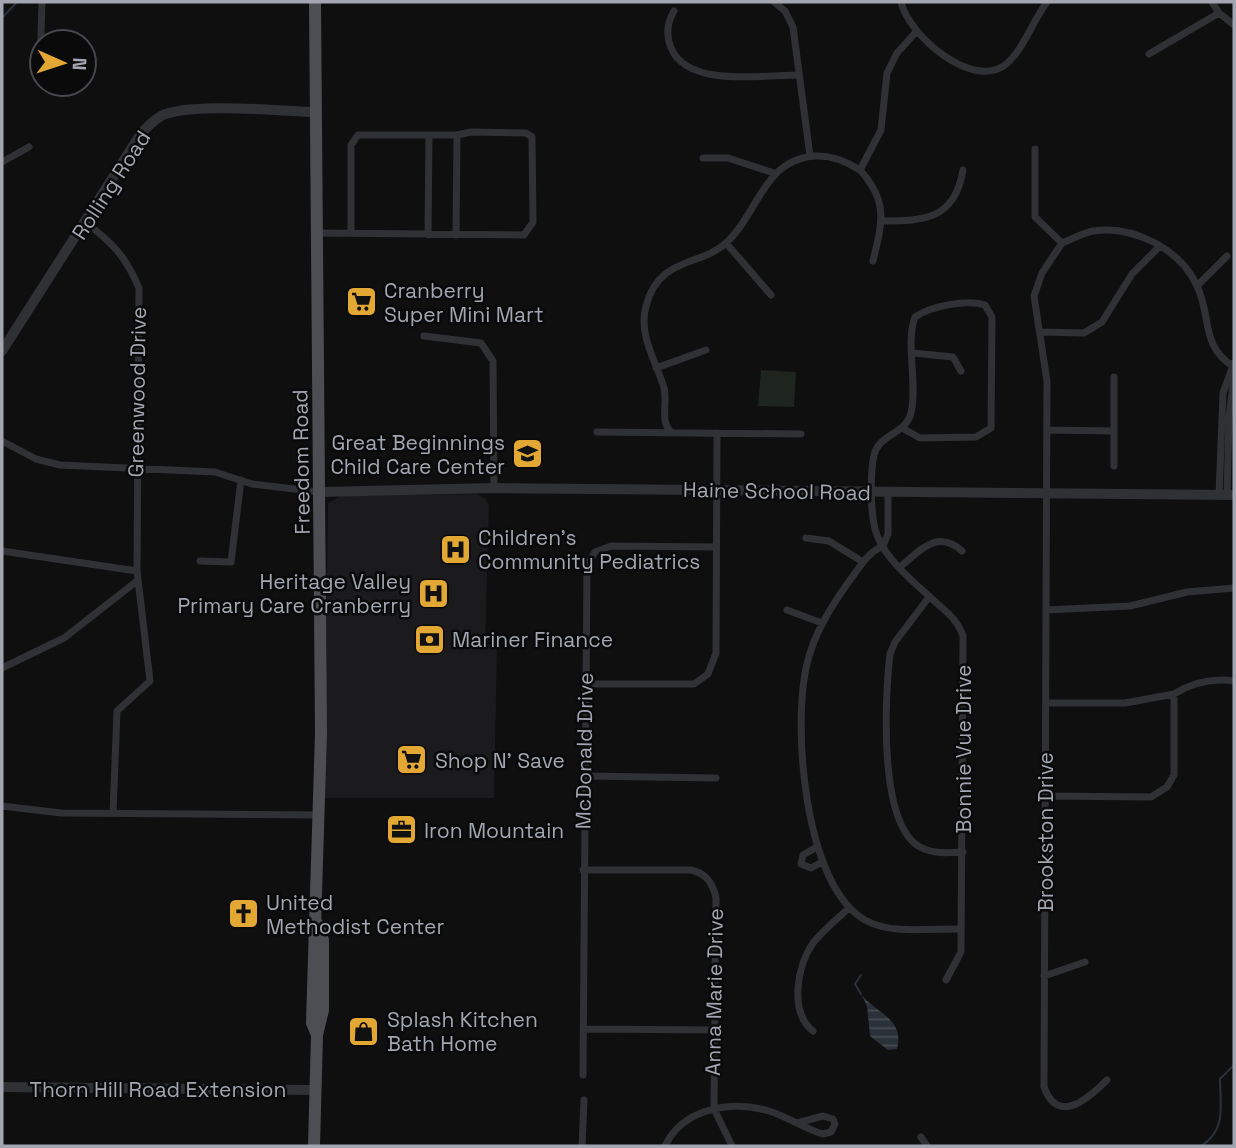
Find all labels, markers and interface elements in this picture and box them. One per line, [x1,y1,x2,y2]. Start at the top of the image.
north arrow [28,28,98,98]
text: N [67,57,92,71]
street label: Rolling Road [66,125,156,245]
place label: Cranberry Super Mini Mart [384,277,544,328]
supermarket icon: Cranberry Super Mini Mart [344,285,378,319]
street label: Greenwood Drive [122,306,152,478]
street label: Freedom Road [286,389,316,535]
place label: Great Beginnings Child Care Center [330,429,505,480]
school or university icon: Great Beginnings Child Care Center [511,437,545,471]
street label: Haine School Road [683,476,871,506]
place label: Children's Community Pediatrics [478,524,700,575]
hospital icon: Children's Community Pediatrics [438,532,472,566]
place label: Heritage Valley Primary Care Cranberry [177,568,411,619]
hospital icon: Heritage Valley Primary Care Cranberry [417,576,451,610]
bank icon: Mariner Finance [412,622,446,656]
place label: Mariner Finance [452,626,613,653]
street label: Bonnie Vue Drive [950,664,977,834]
street label: McDonald Drive [569,672,599,830]
supermarket icon: Shop N' Save [395,743,429,777]
place label: Shop N' Save [435,747,565,774]
street label: Brookston Drive [1032,752,1059,912]
office icon: Iron Mountain [384,813,418,847]
place label: Iron Mountain [424,817,564,844]
place label: United Methodist Center [266,889,444,940]
church icon: United Methodist Center [226,897,260,931]
street label: Anna Marie Drive [699,908,729,1076]
place label: Splash Kitchen Bath Home [387,1006,538,1057]
shop icon: Splash Kitchen Bath Home [347,1014,381,1048]
street label: Thorn Hill Road Extension [30,1076,286,1103]

